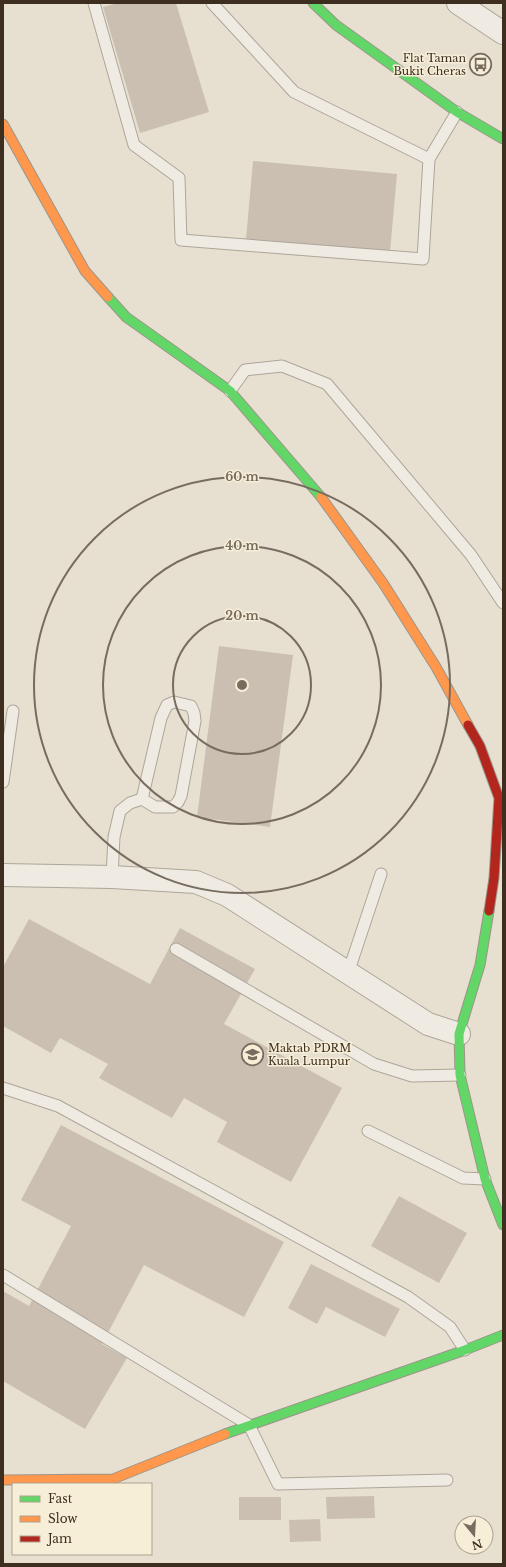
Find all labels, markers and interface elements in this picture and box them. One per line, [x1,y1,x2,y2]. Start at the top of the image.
place label: Flat Taman Bukit Cheras [393,51,466,78]
bus stop icon: Flat Taman Bukit Cheras [468,51,494,77]
text: 60 m [225,469,260,484]
text: 40 m [225,538,259,553]
text: 20 m [225,608,259,623]
centre of rings [235,678,249,692]
school or university icon: Maktab PDRM Kuala Lumpur [240,1041,266,1067]
place label: Maktab PDRM Kuala Lumpur [268,1041,351,1068]
legend [12,1483,152,1555]
text: Fast [48,1491,73,1506]
text: Slow [48,1511,78,1526]
north arrow [454,1515,494,1555]
text: Jam [46,1531,72,1546]
text: N [469,1536,484,1553]

